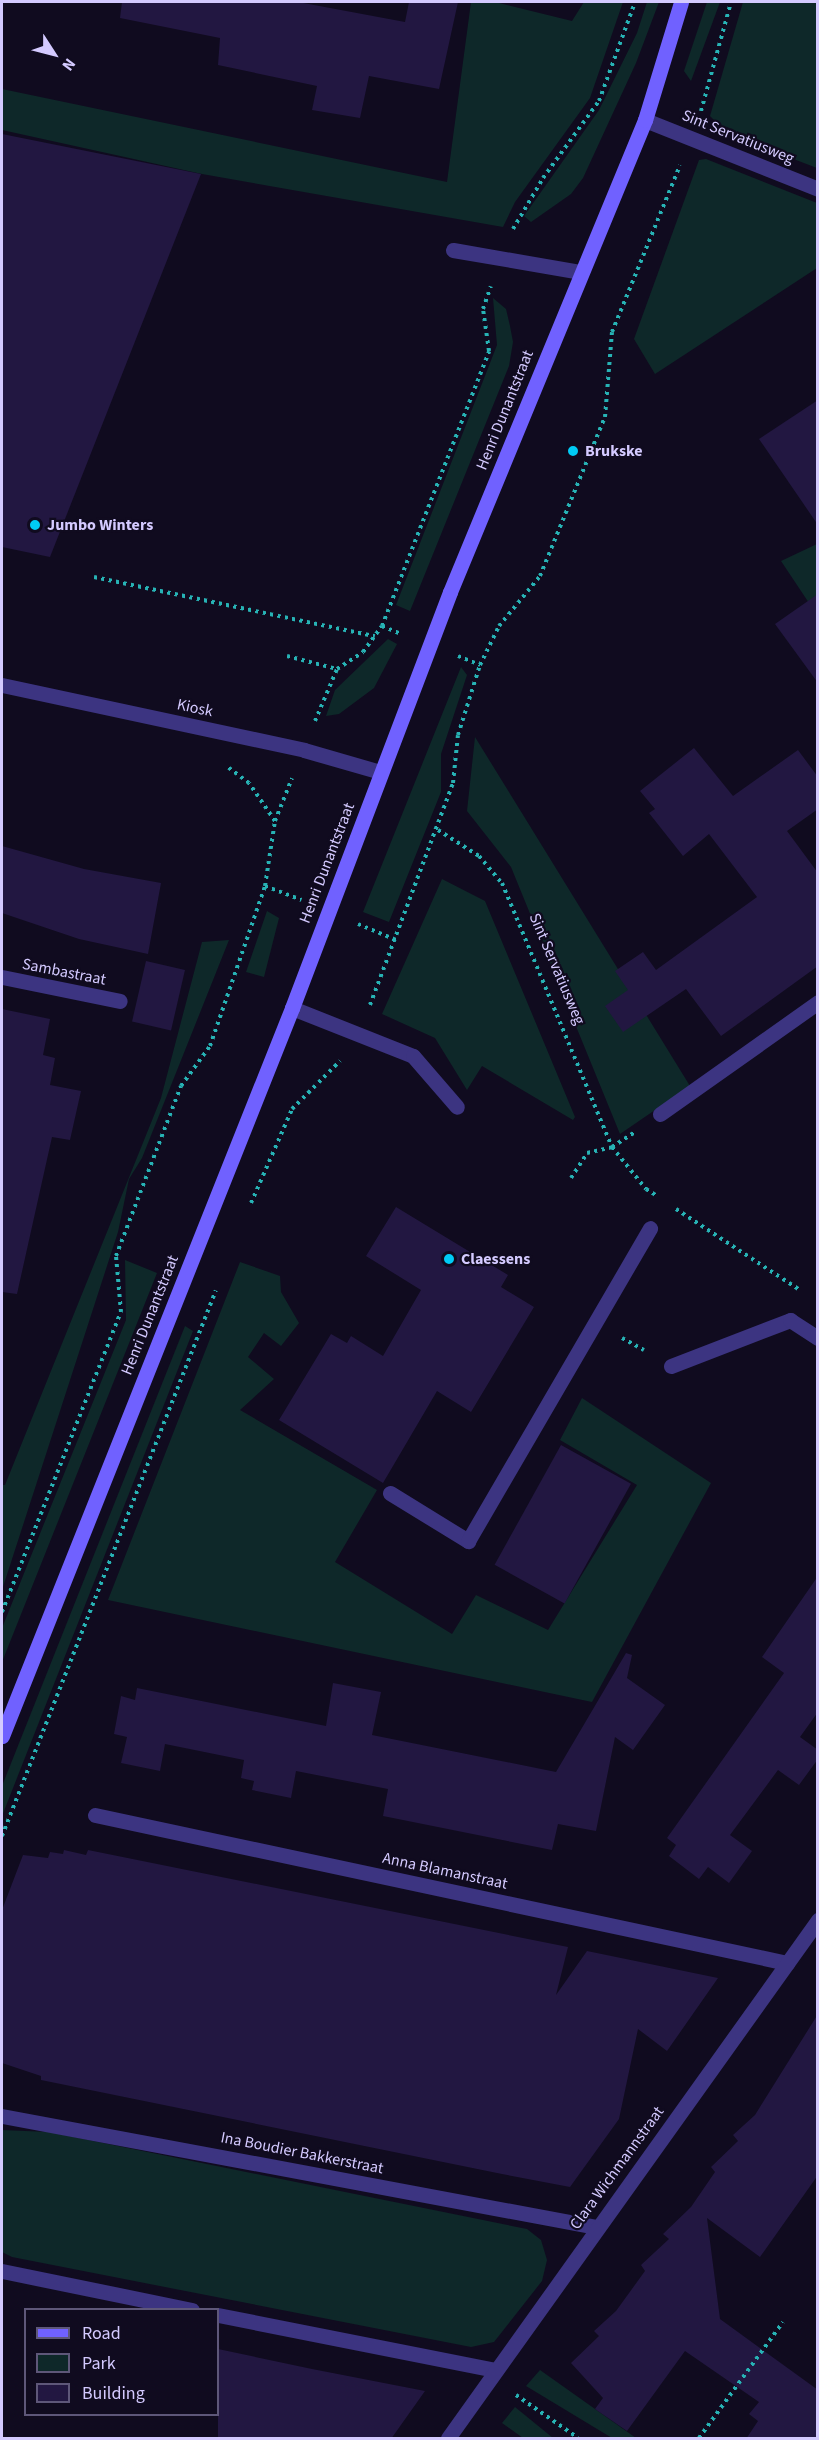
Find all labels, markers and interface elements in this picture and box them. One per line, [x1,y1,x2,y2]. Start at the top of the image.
north arrow [24,24,84,84]
text: N [57,54,81,75]
street label: Sint Servatiusweg [679,106,797,168]
street label: Henri Dunantstraat [472,347,538,473]
place label: Brukske [585,441,643,461]
marker: Brukske [566,444,580,458]
place label: Jumbo Winters [47,515,153,535]
marker: Jumbo Winters [28,518,42,532]
street label: Kiosk [175,695,215,721]
street label: Henri Dunantstraat [295,800,359,926]
street label: Sint Servatiusweg [525,910,589,1028]
street label: Sambastraat [21,954,107,990]
place label: Claessens [461,1249,530,1269]
street label: Henri Dunantstraat [117,1252,183,1378]
marker: Claessens [442,1252,456,1266]
street label: Anna Blamanstraat [381,1848,509,1894]
street label: Clara Wichmannstraat [566,2103,668,2233]
street label: Ina Boudier Bakkerstraat [219,2128,385,2178]
legend [24,2308,219,2416]
text: Road [82,2321,121,2346]
text: Park [82,2351,116,2376]
text: Building [82,2381,145,2406]

